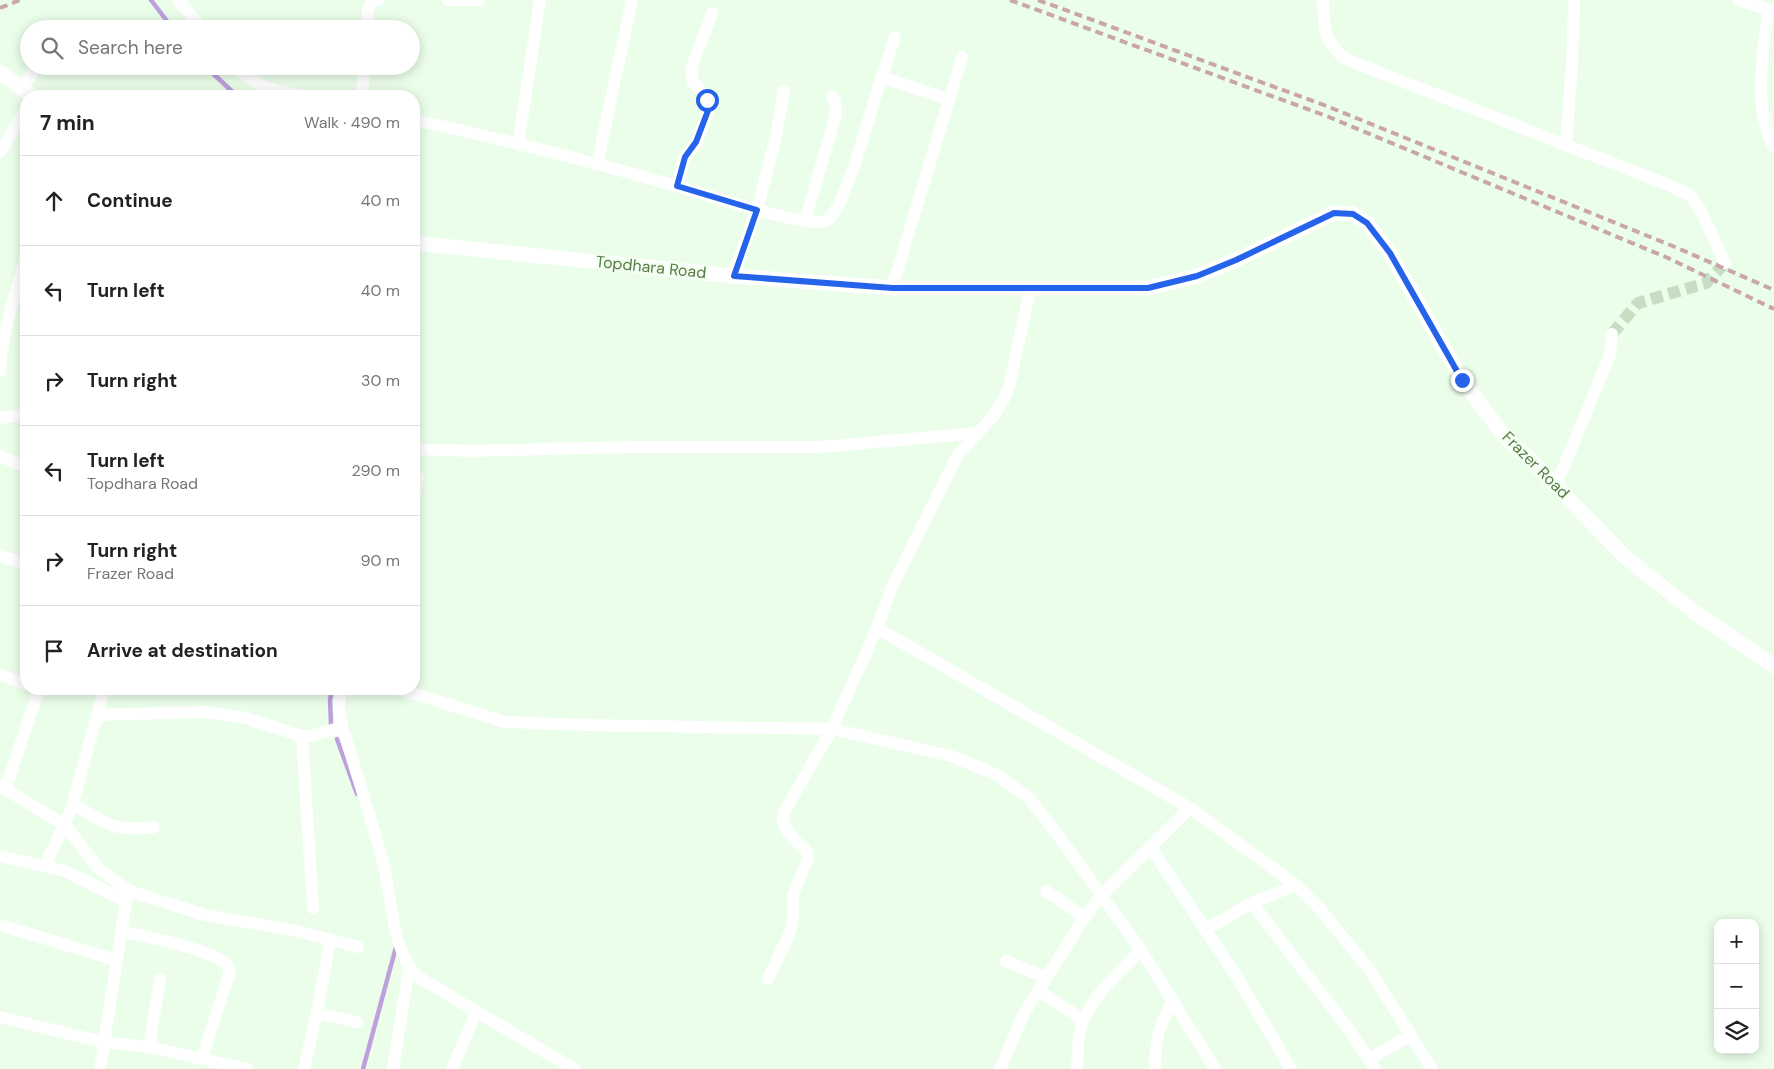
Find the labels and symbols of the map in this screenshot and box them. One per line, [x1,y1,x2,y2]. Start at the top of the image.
route start [696,89,719,112]
street label: Topdhara Road [595,251,707,283]
route end [1451,369,1474,392]
street label: Frazer Road [1498,427,1574,503]

